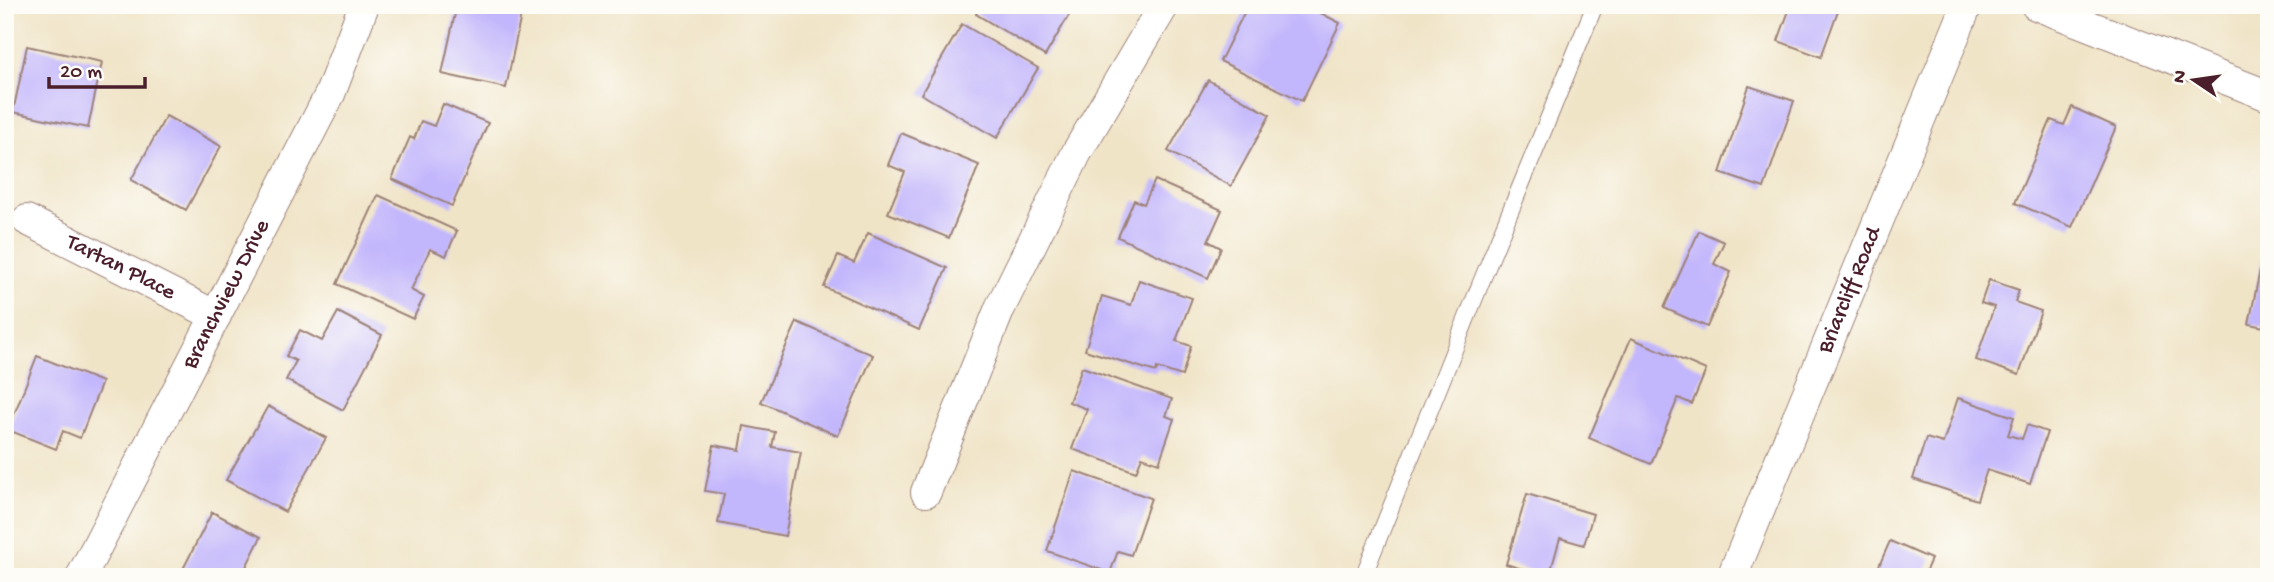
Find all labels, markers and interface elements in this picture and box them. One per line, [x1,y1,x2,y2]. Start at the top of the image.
scale bar [49,46,145,90]
north arrow [2158,46,2228,116]
text: 20 m [60,61,102,86]
text: N [2168,68,2193,86]
street label: Branchview Drive [177,214,277,374]
street label: Briarcliff Road [1812,222,1888,358]
street label: Tartan Place [60,228,181,307]

